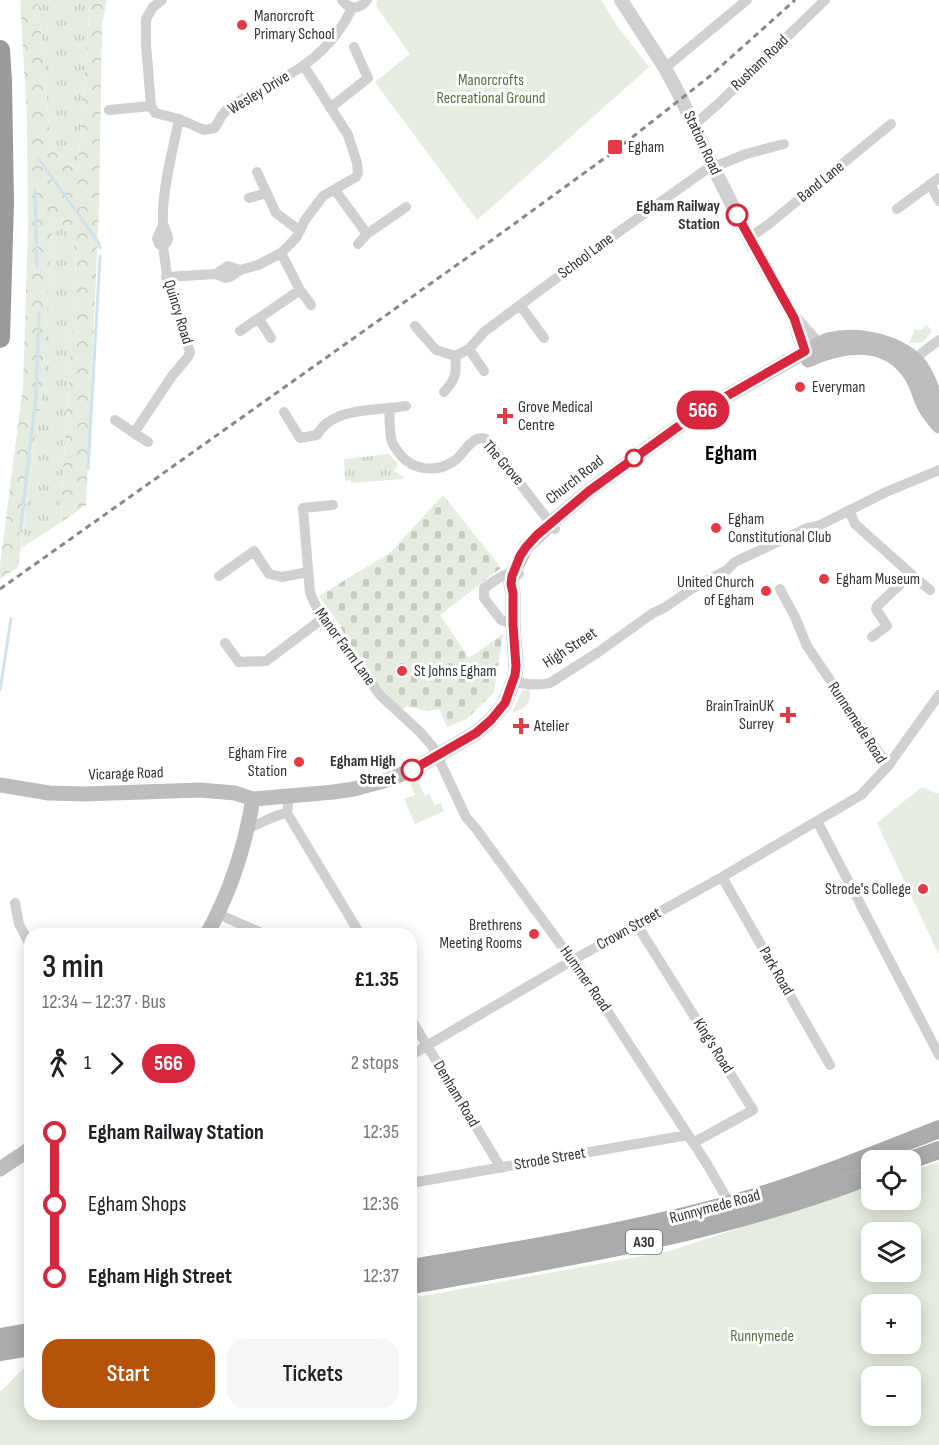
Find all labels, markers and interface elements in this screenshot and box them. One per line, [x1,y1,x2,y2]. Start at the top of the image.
place label: Manorcroft Primary School [254,7,335,44]
marker: Manorcroft Primary School [235,18,249,32]
street label: Rusham Road [727,31,793,95]
street label: Wesley Drive [225,67,293,119]
park label: Manorcrofts Recreational Ground [436,71,546,108]
street label: Station Road [679,108,725,178]
marker: Egham [606,138,624,156]
place label: Egham [628,138,664,157]
street label: Band Lane [794,157,848,207]
place label: Egham Railway Station [636,197,720,234]
marker: Egham Railway Station [726,204,748,226]
street label: School Lane [555,229,617,283]
street label: Quincy Road [159,278,197,346]
place label: Everyman [812,378,865,397]
marker: Everyman [793,380,807,394]
line badge: 566 [668,390,738,430]
place label: Grove Medical Centre [518,398,593,435]
text: 566 [688,398,718,423]
marker: Grove Medical Centre [496,407,514,425]
street label: The Grove [478,437,528,489]
district label: Egham [705,440,757,467]
unlabelled marker [625,449,643,467]
street label: Church Road [542,452,608,508]
place label: Egham Constitutional Club [728,510,831,547]
marker: Egham Constitutional Club [709,521,723,535]
place label: Egham Museum [836,570,920,589]
marker: Egham Museum [817,572,831,586]
place label: United Church of Egham [677,573,754,610]
marker: United Church of Egham [759,584,773,598]
street label: Manor Farm Lane [311,605,379,689]
street label: High Street [539,623,601,672]
place label: St Johns Egham [414,662,496,681]
marker: St Johns Egham [395,664,409,678]
street label: Runnemede Road [824,679,890,767]
place label: BrainTrainUK Surrey [706,697,775,734]
marker: BrainTrainUK Surrey [779,706,797,724]
marker: Atelier [512,717,530,735]
place label: Atelier [533,717,570,736]
place label: Egham Fire Station [228,744,287,781]
place label: Egham High Street [330,752,396,789]
marker: Egham Fire Station [292,755,306,769]
marker: Egham High Street [401,759,423,781]
street label: Vicarage Road [88,763,164,785]
place label: Strode's College [825,880,911,899]
marker: Strode's College [916,882,930,896]
street label: Crown Street [593,903,665,954]
place label: Brethrens Meeting Rooms [440,916,522,953]
marker: Brethrens Meeting Rooms [527,927,541,941]
street label: Hummer Road [556,943,614,1015]
street label: Park Road [755,943,797,999]
text: 3 min [42,947,104,987]
text: £1.35 [354,966,399,993]
text: 12:34 – 12:37 · Bus [42,990,166,1014]
street label: King's Road [689,1015,737,1077]
icon: walk [42,1047,75,1080]
icon: forward [100,1047,133,1080]
text: 1 [84,1051,91,1075]
text: 566 [154,1051,183,1076]
text: 2 stops [351,1051,399,1075]
street label: Denham Road [429,1058,483,1130]
text: Egham Railway Station [88,1119,264,1146]
text: 12:35 [363,1120,399,1144]
street label: Strode Street [513,1143,587,1175]
map controls [861,1150,921,1426]
button: locate [861,1150,921,1210]
street label: Runnymede Road [668,1186,762,1228]
text: Egham Shops [88,1191,186,1218]
text: 12:36 [363,1192,399,1216]
button: layers [861,1222,921,1282]
road number: A30 [626,1230,662,1254]
text: Egham High Street [88,1263,232,1290]
text: 12:37 [363,1264,399,1288]
button: + [861,1294,921,1354]
park label: Runnymede [730,1327,794,1346]
button: Start [42,1339,215,1408]
button: Tickets [227,1339,399,1408]
button: − [861,1366,921,1426]

